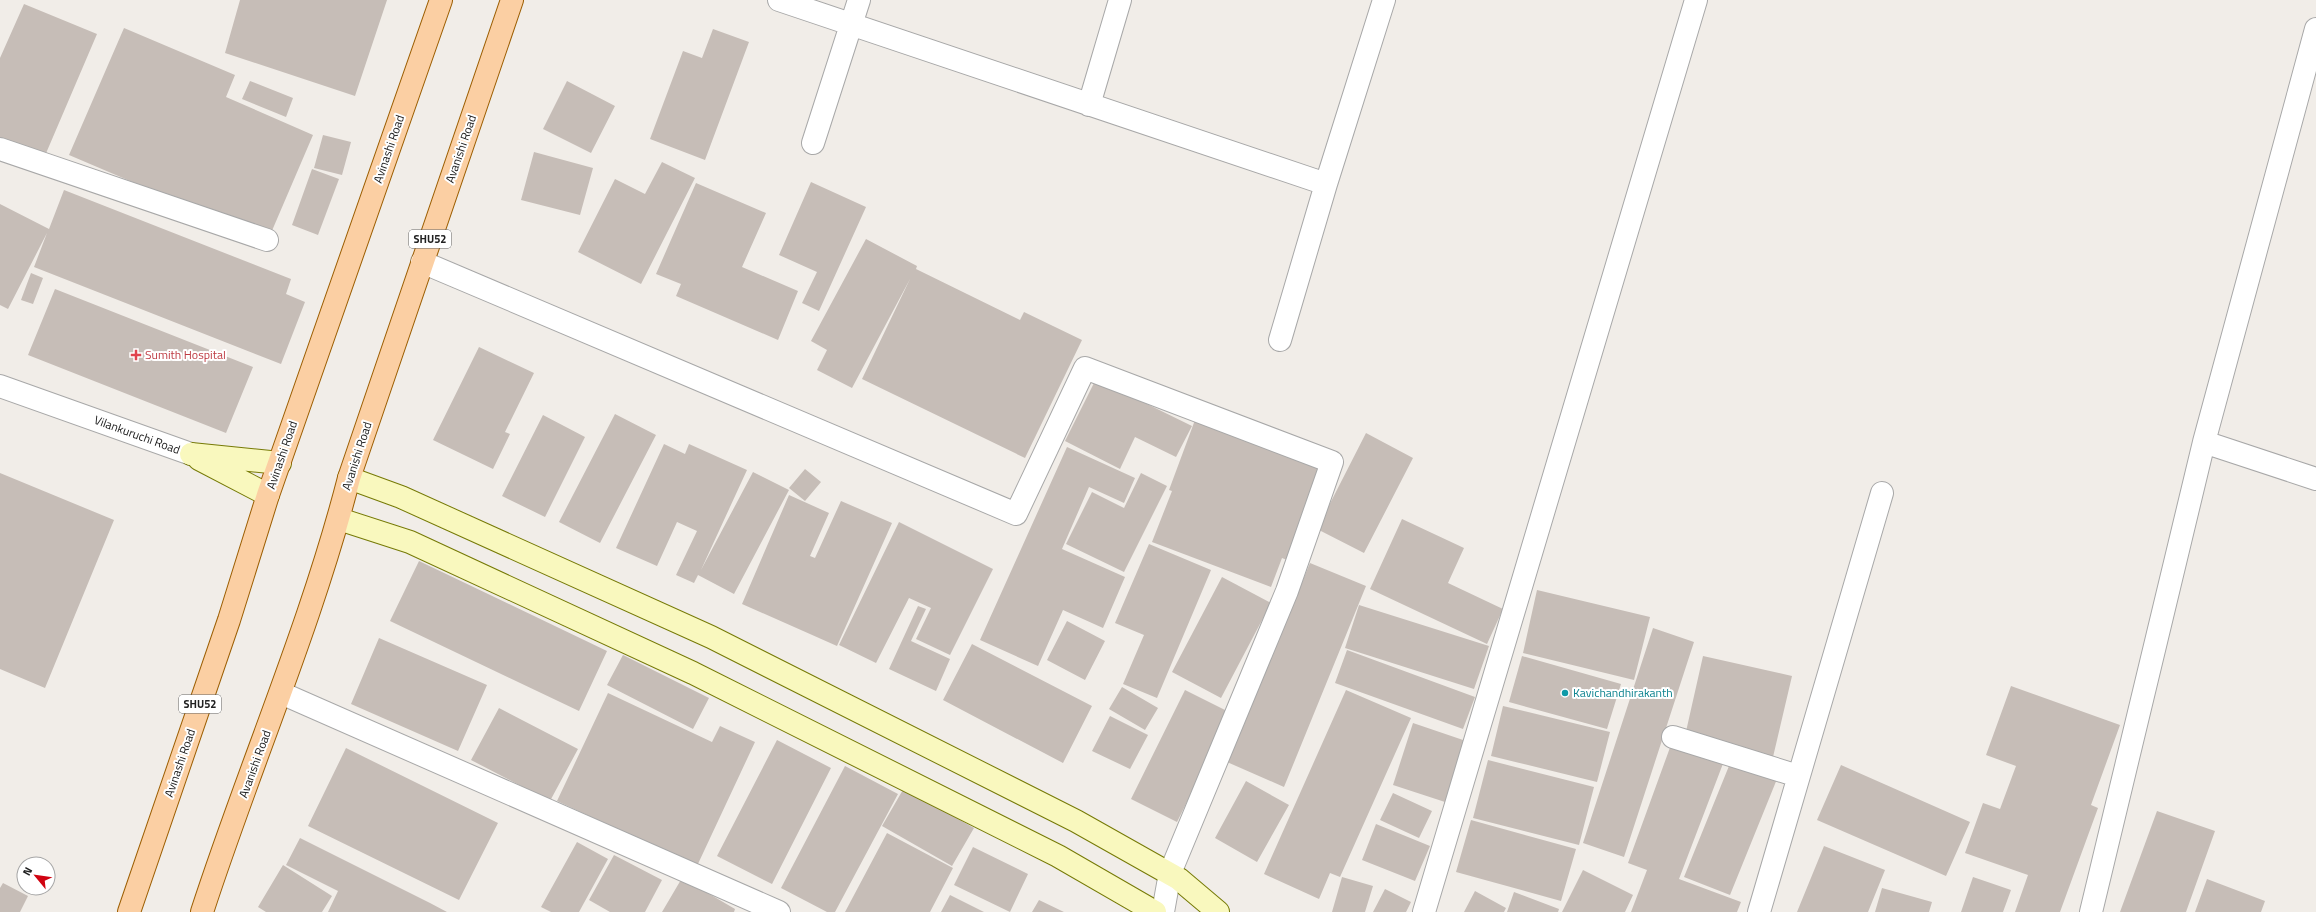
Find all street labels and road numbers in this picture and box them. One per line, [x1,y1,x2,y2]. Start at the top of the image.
street label: Avinashi Road [368,112,409,186]
street label: Avanishi Road [440,112,481,185]
road number: SHU52 [409,230,451,248]
street label: Vilankuruchi Road [91,410,183,459]
street label: Avinashi Road [261,418,302,492]
street label: Avanishi Road [337,419,377,493]
road number: SHU52 [179,695,221,713]
street label: Avinashi Road [159,726,200,800]
street label: Avanishi Road [233,727,276,800]

